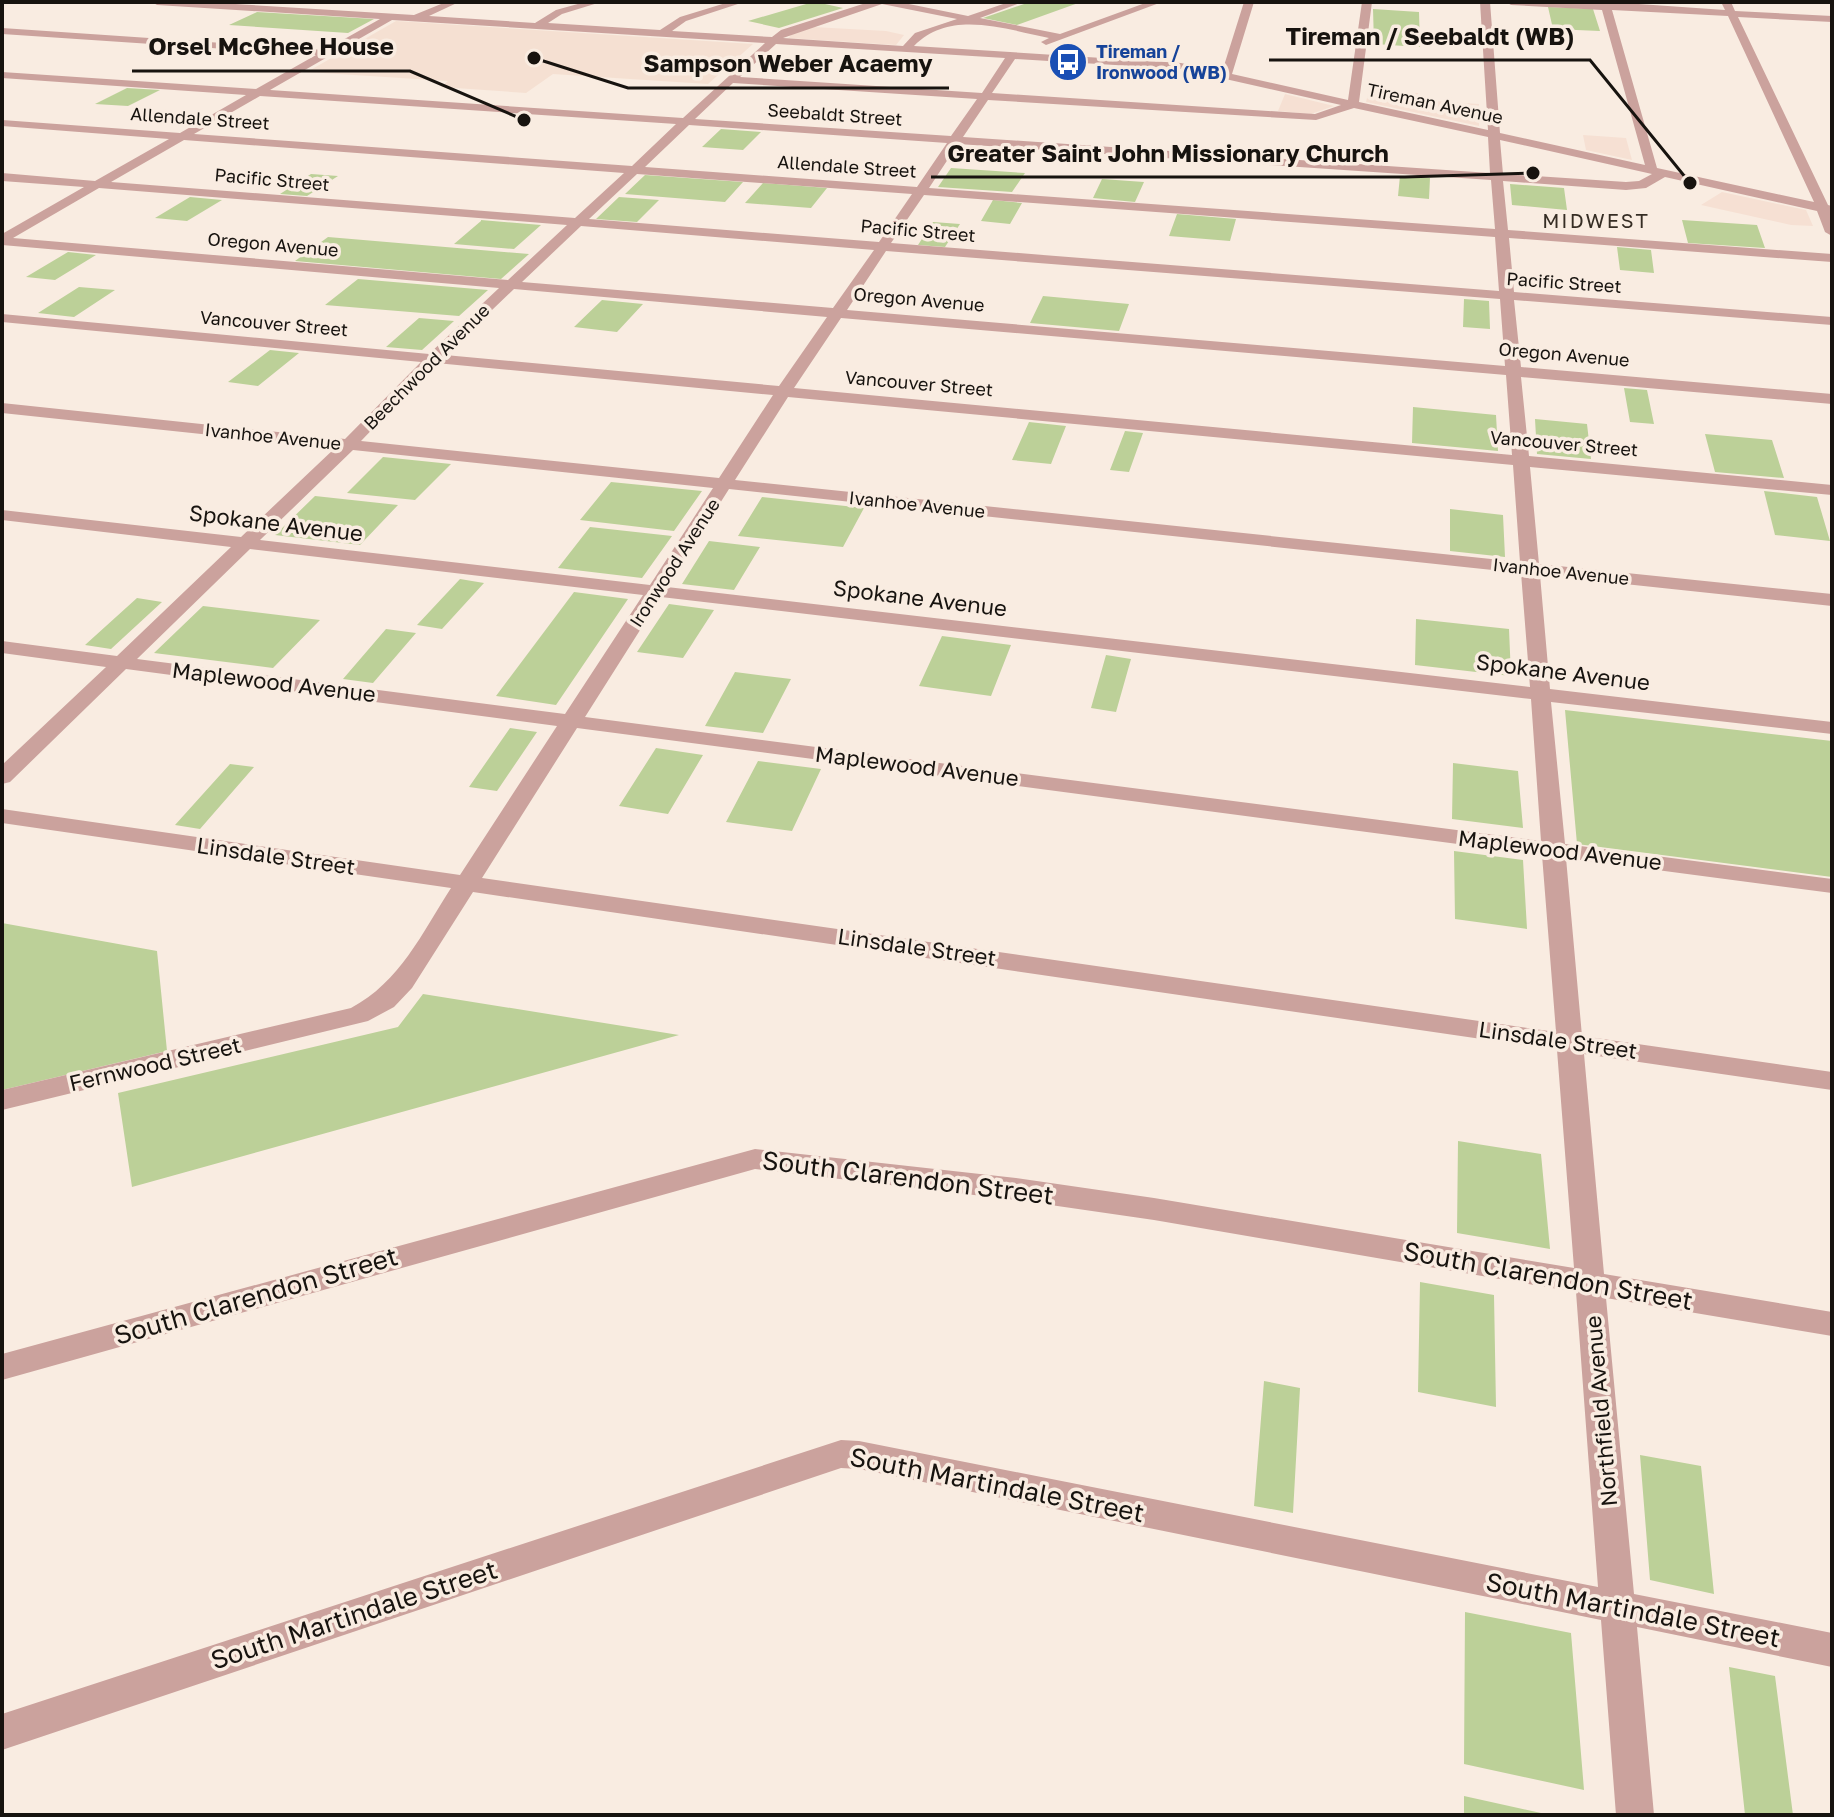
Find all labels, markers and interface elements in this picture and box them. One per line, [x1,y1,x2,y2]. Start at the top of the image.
callout: Tireman / Seebaldt (WB) [1269,12,1590,60]
text: Tireman / Seebaldt (WB) [1286,21,1574,50]
callout: Orsel McGhee House [132,23,410,71]
text: Orsel McGhee House [148,31,394,60]
callout: Sampson Weber Acaemy [628,40,949,88]
place label: Tireman / Ironwood (WB) [1096,40,1227,83]
bus stop icon: Tireman / Ironwood (WB) [1047,41,1089,83]
text: Sampson Weber Acaemy [643,48,933,77]
street label: Tireman Avenue [1365,78,1505,128]
street label: Seebaldt Street [767,98,903,130]
street label: Allendale Street [130,102,270,134]
callout: Greater Saint John Missionary Church [931,129,1405,177]
text: Greater Saint John Missionary Church [947,138,1389,167]
street label: Allendale Street [777,150,917,182]
street label: Pacific Street [214,163,331,195]
district label: MIDWEST [1542,208,1650,232]
street label: Pacific Street [860,214,977,246]
street label: Oregon Avenue [207,227,340,261]
street label: Pacific Street [1506,267,1622,297]
street label: Oregon Avenue [853,282,986,316]
street label: Beechwood Avenue [359,299,494,434]
street label: Vancouver Street [199,306,349,340]
street label: Oregon Avenue [1498,337,1631,371]
street label: Vancouver Street [844,366,994,400]
street label: Ivanhoe Avenue [204,418,342,454]
street label: Vancouver Street [1489,426,1639,460]
street label: Ivanhoe Avenue [848,486,986,522]
street label: Ironwood Avenue [624,494,724,631]
street label: Spokane Avenue [188,498,365,547]
street label: Ivanhoe Avenue [1492,553,1630,589]
street label: Spokane Avenue [832,573,1009,622]
street label: Spokane Avenue [1475,647,1652,696]
street label: Maplewood Avenue [171,656,377,707]
street label: Maplewood Avenue [814,740,1020,791]
street label: Maplewood Avenue [1457,824,1663,875]
street label: Linsdale Street [195,831,357,880]
street label: Linsdale Street [836,922,998,971]
street label: Linsdale Street [1477,1015,1639,1064]
street label: Fernwood Street [66,1031,244,1096]
street label: South Clarendon Street [760,1144,1056,1211]
street label: South Clarendon Street [1401,1235,1695,1316]
street label: South Clarendon Street [111,1240,401,1351]
street label: Northfield Avenue [1579,1314,1622,1508]
street label: South Martindale Street [847,1441,1147,1528]
street label: South Martindale Street [207,1554,501,1675]
street label: South Martindale Street [1483,1566,1783,1653]

